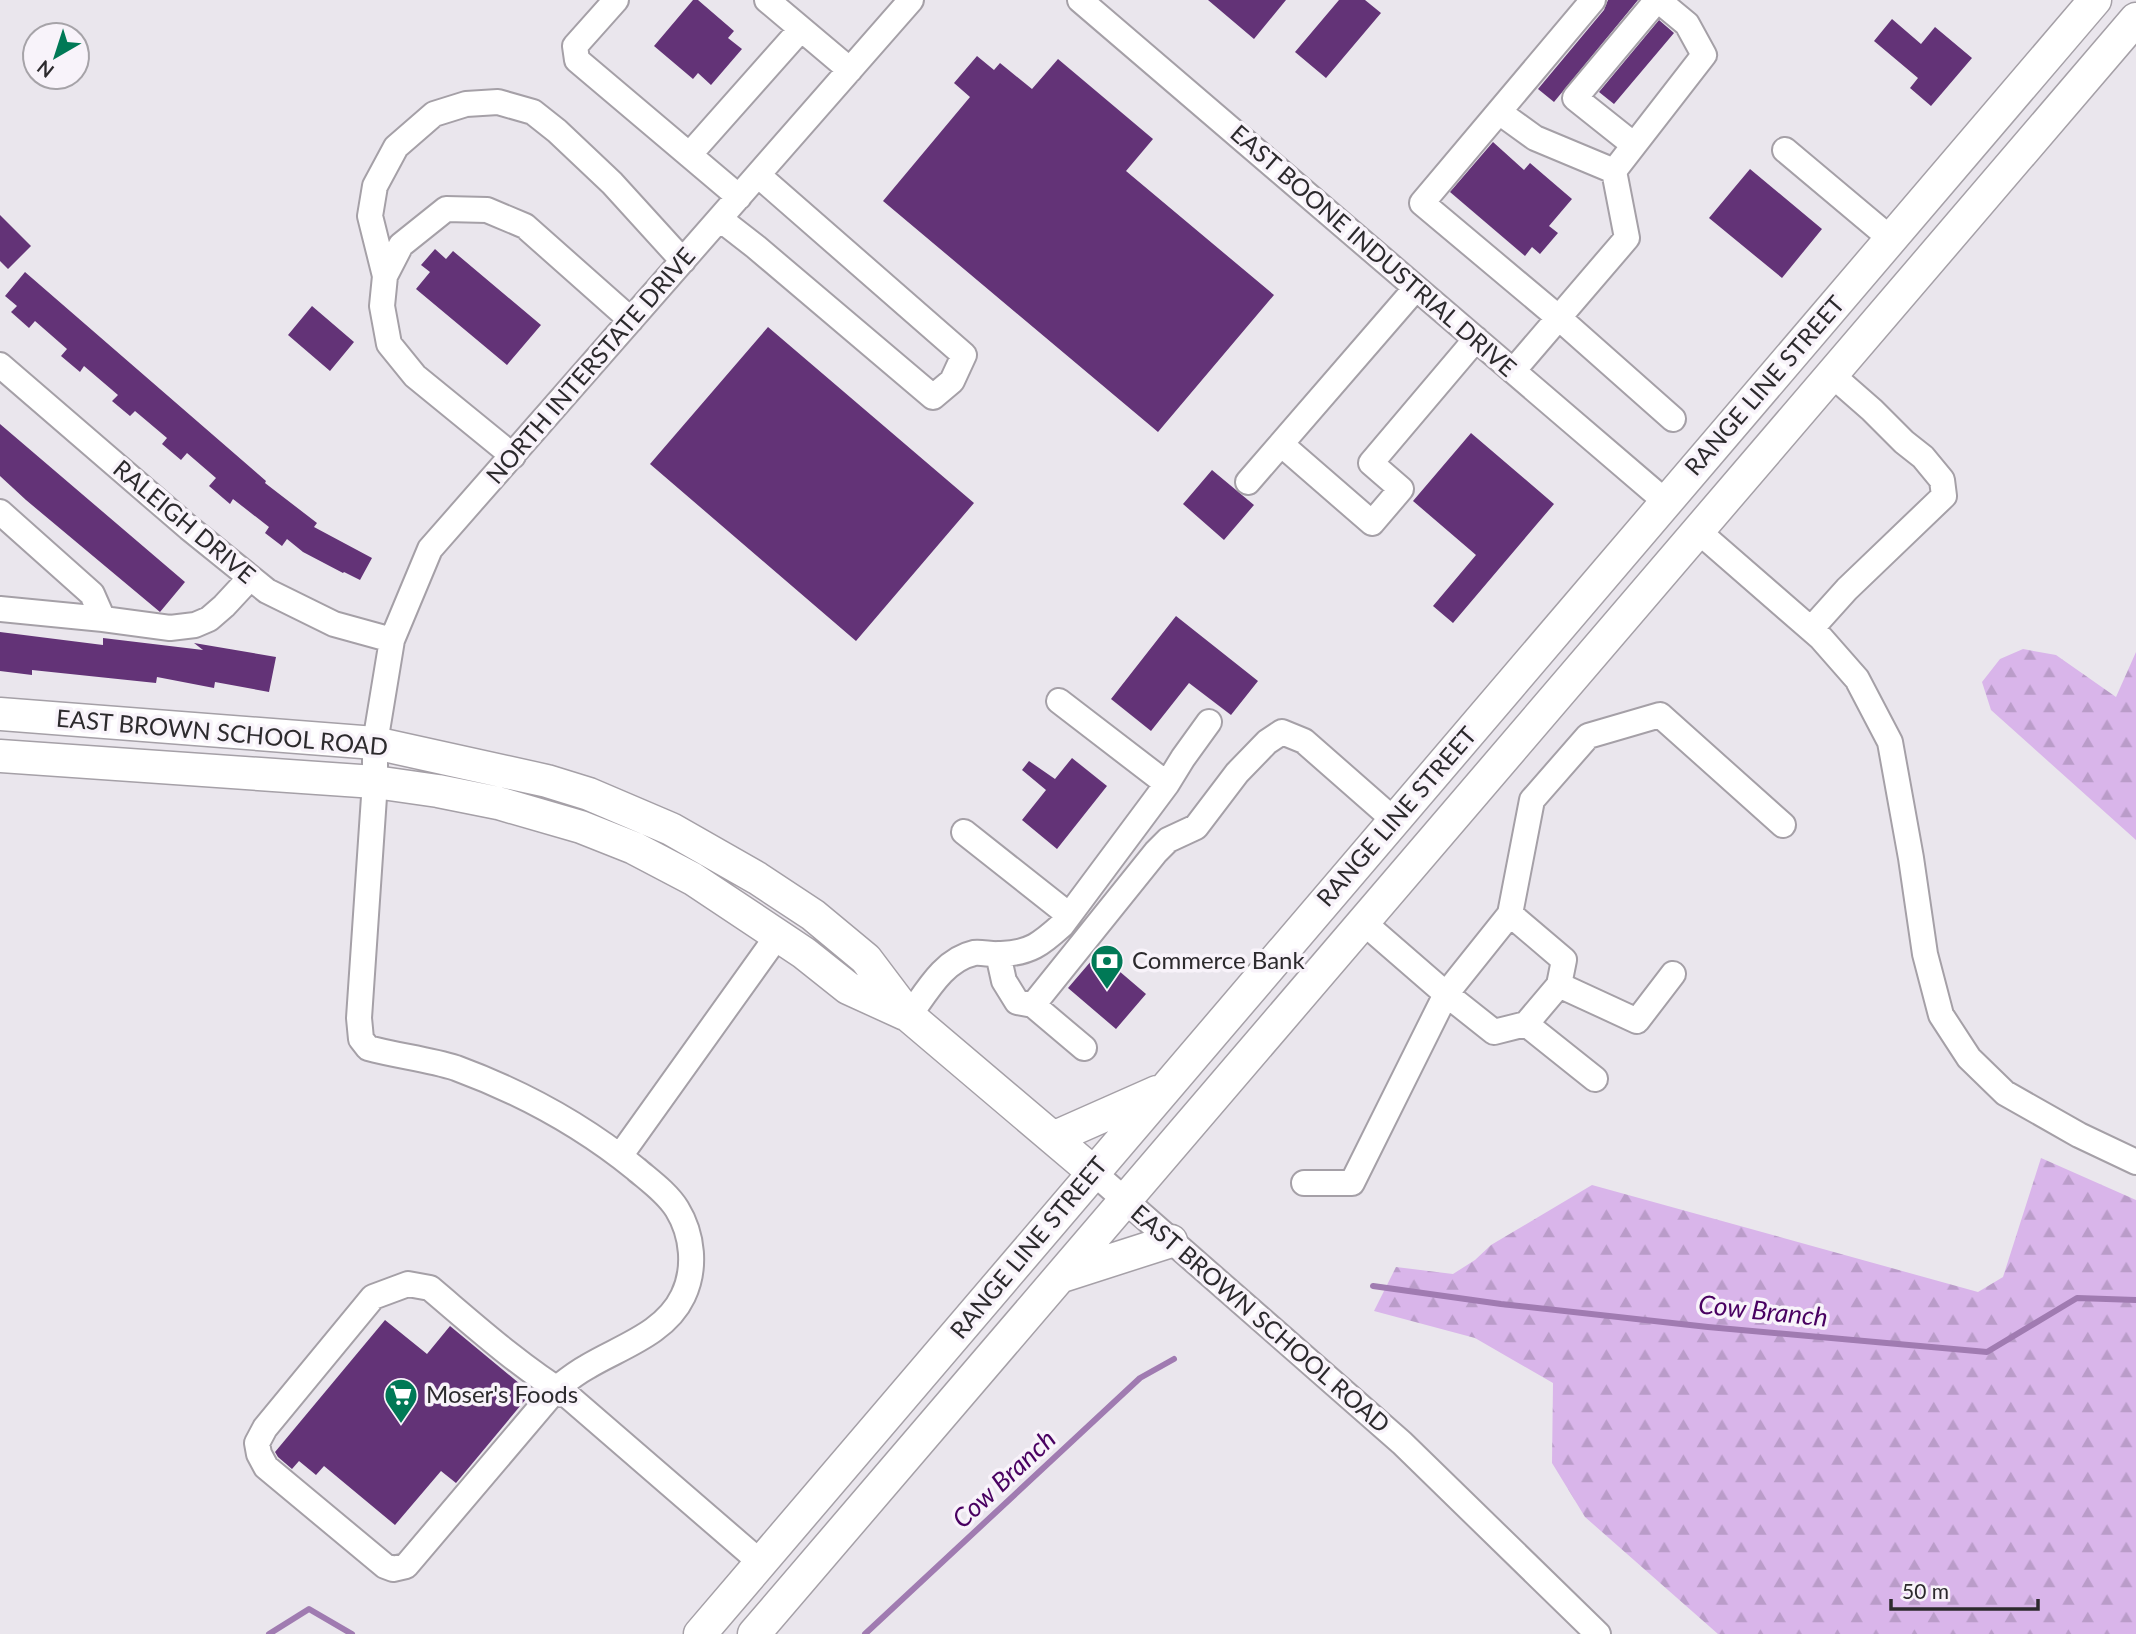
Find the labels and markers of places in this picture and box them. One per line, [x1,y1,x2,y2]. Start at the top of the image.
bank icon: Commerce Bank [1088,942,1126,991]
place label: Commerce Bank [1132,945,1306,974]
supermarket icon: Moser's Foods [382,1376,420,1425]
place label: Moser's Foods [426,1379,578,1408]

